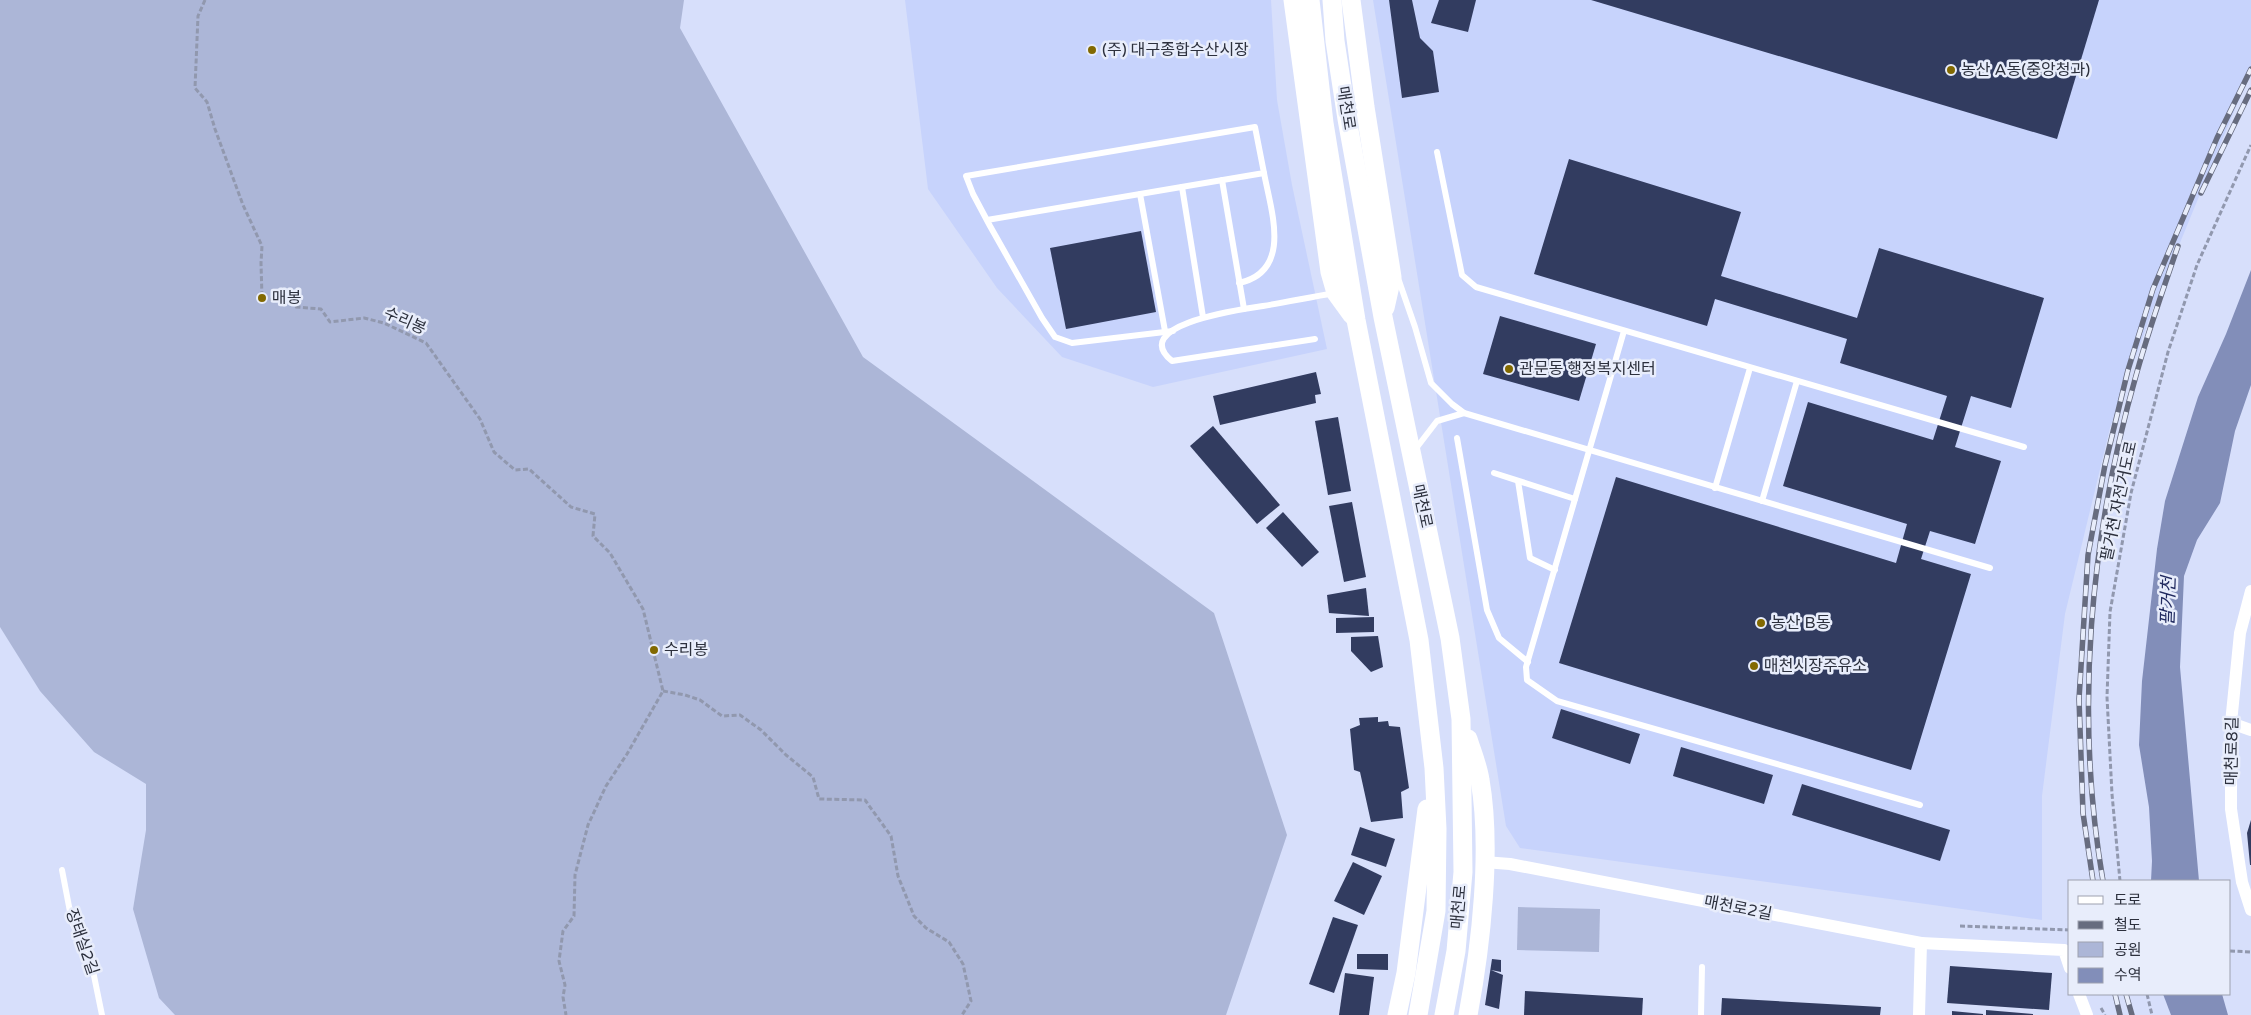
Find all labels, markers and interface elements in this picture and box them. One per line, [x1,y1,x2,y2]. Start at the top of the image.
place label: (주) 대구종합수산시장 [1102,40,1249,60]
marker: (주) 대구종합수산시장 [1086,44,1098,56]
place label: 농산 A동(중앙청과) [1961,60,2090,80]
marker: 농산 A동(중앙청과) [1945,64,1957,76]
street label: 매천로 [1333,85,1359,132]
place label: 매봉 [272,288,301,308]
marker: 매봉 [256,292,268,304]
street label: 수리봉 [381,303,429,339]
place label: 관문동 행정복지센터 [1519,359,1656,379]
marker: 관문동 행정복지센터 [1503,363,1515,375]
street label: 팔거천 자전거도로 [2097,439,2142,563]
street label: 매천로 [1408,482,1436,530]
water label: 팔거천 [2156,573,2180,626]
place label: 농산 B동 [1771,613,1831,633]
marker: 농산 B동 [1755,617,1767,629]
place label: 수리봉 [664,640,708,660]
marker: 수리봉 [648,644,660,656]
place label: 매천시장주유소 [1764,656,1867,676]
marker: 매천시장주유소 [1748,660,1760,672]
street label: 매천로8길 [2221,716,2243,786]
legend [2068,880,2231,995]
street label: 매천로 [1447,884,1471,930]
text: 도로 [2114,891,2142,909]
street label: 매천로2길 [1702,892,1774,924]
street label: 장태실2길 [61,906,103,978]
text: 철도 [2114,916,2142,934]
text: 공원 [2114,941,2142,959]
text: 수역 [2114,966,2142,984]

